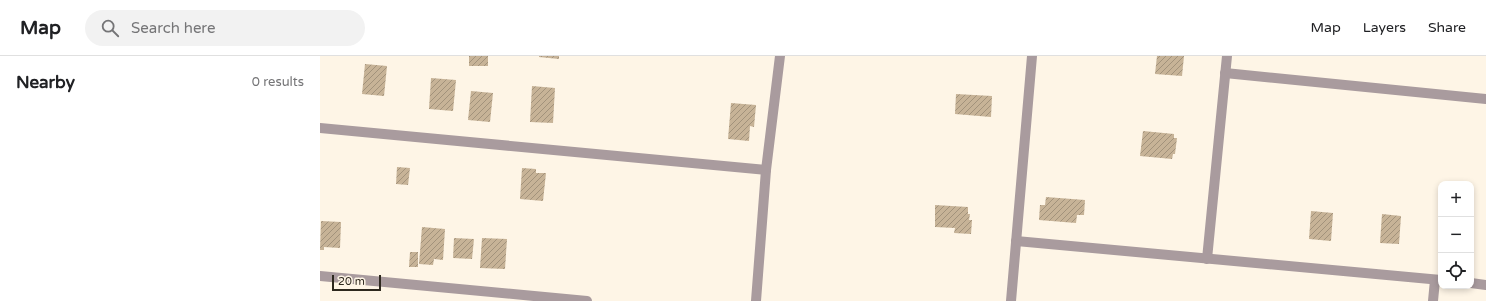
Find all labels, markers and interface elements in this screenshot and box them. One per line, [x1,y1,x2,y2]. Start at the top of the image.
search box [85,10,365,46]
text: Map [20,17,61,39]
icon: search [99,17,121,39]
text: Search here [131,19,215,37]
text: Map [1311,19,1341,36]
text: Layers [1363,19,1406,36]
text: Share [1428,19,1466,36]
text: Nearby [16,72,75,93]
text: 0 results [252,74,304,90]
map controls [1438,181,1474,289]
button: + [1438,181,1474,217]
button: − [1438,217,1474,253]
button: locate [1438,253,1474,289]
scale bar [332,273,381,292]
text: 20 m [338,275,365,288]

